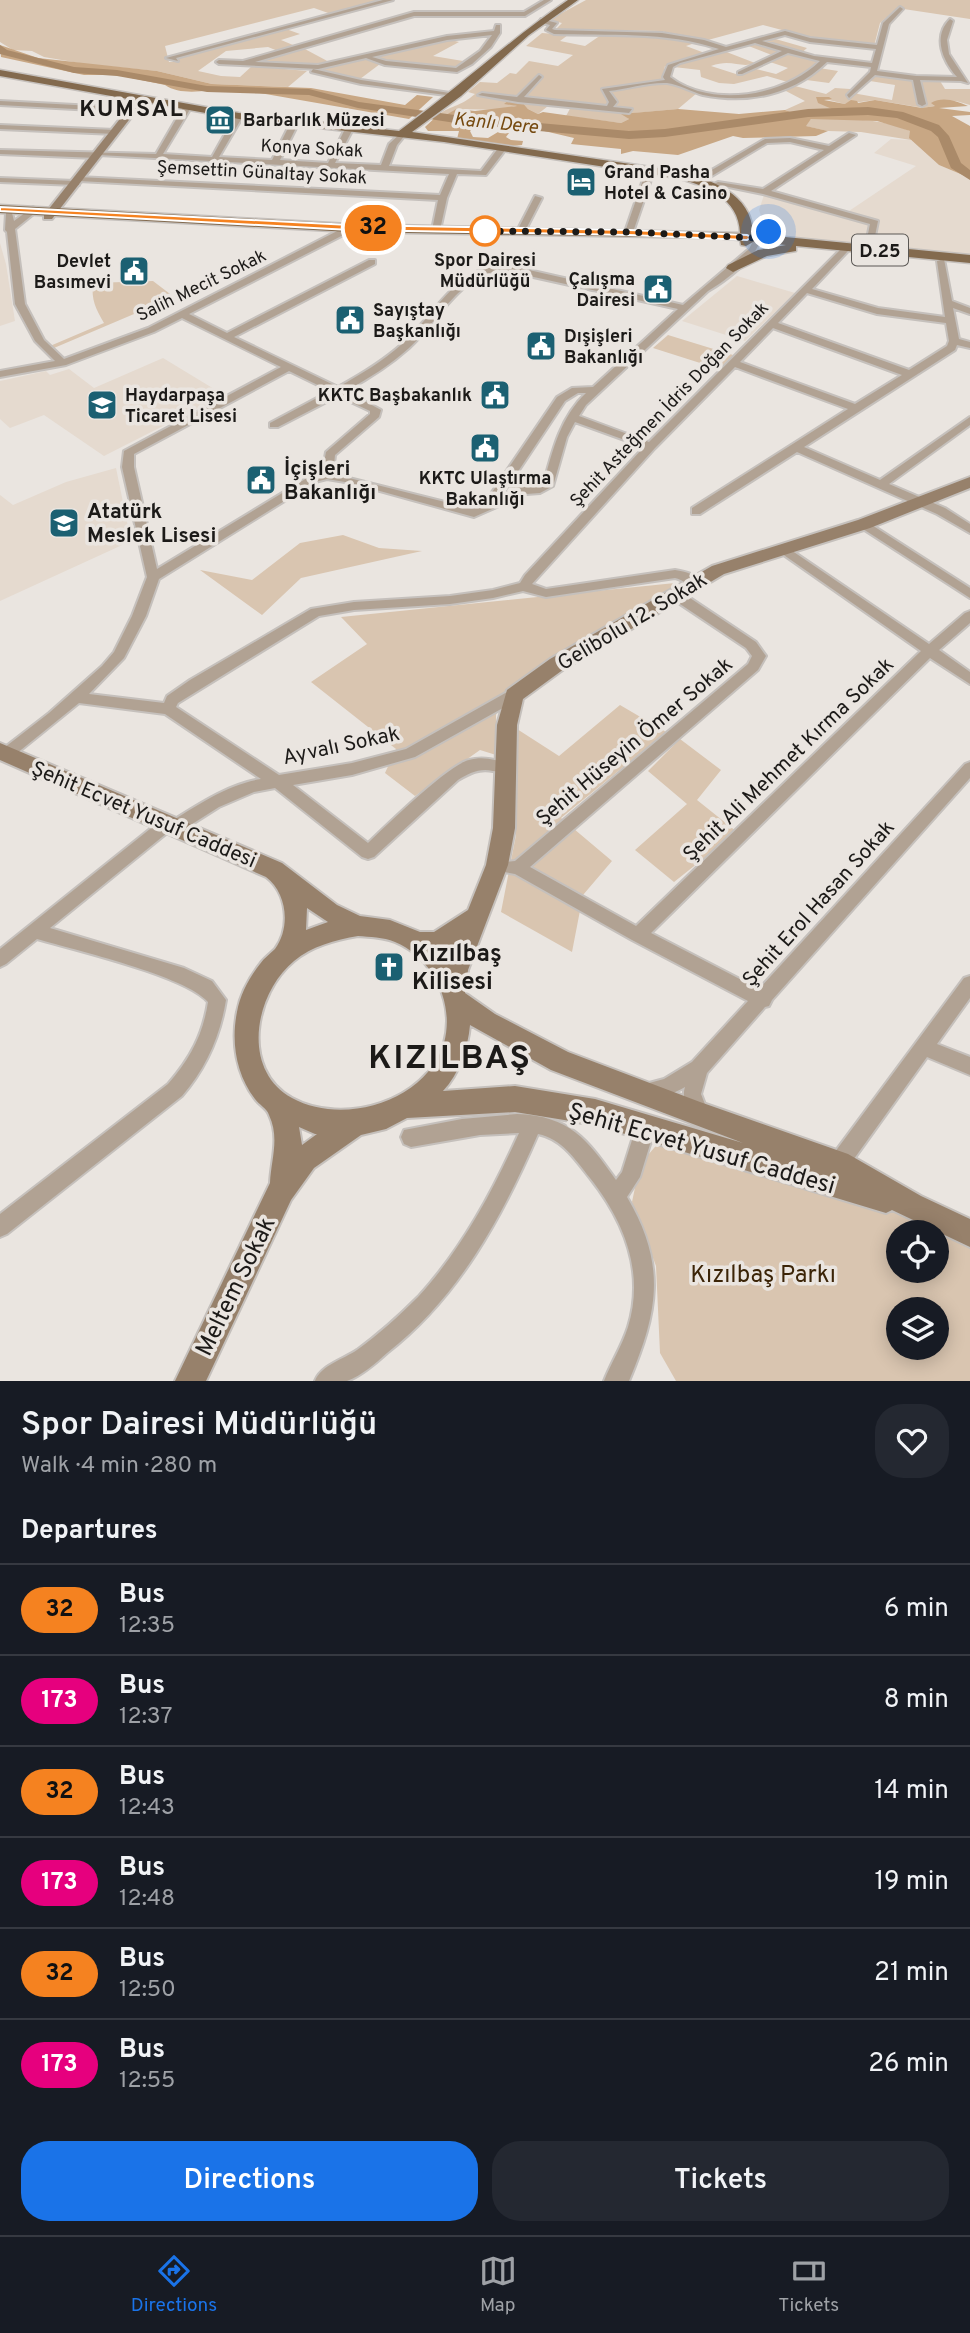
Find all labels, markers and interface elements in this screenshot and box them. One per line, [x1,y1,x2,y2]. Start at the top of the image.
district label: KUMSAL [79,96,185,125]
museum icon: Barbarlık Müzesi [203,103,237,137]
water label: Kanlı Dere [453,108,539,140]
place label: Barbarlık Müzesi [243,110,385,133]
street label: Konya Sokak [260,135,364,164]
street label: Şemsettin Günaltay Sokak [156,157,368,190]
place label: Grand Pasha Hotel & Casino [604,162,727,206]
hotel icon: Grand Pasha Hotel & Casino [564,165,598,199]
line badge: 32 [342,205,404,251]
text: 32 [359,213,387,243]
your location [751,214,786,249]
marker: Spor Dairesi Müdürlüğü [470,216,500,246]
road number: D.25 [852,234,908,266]
street label: Salih Mecit Sokak [133,245,270,328]
place label: Spor Dairesi Müdürlüğü [434,250,536,294]
place label: Devlet Basımevi [34,251,111,295]
public building icon: Devlet Basımevi [117,254,151,288]
place label: Çalışma Dairesi [568,269,635,313]
public building icon: Çalışma Dairesi [641,272,675,306]
street label: Şehit Asteğmen İdris Doğan Sokak [564,296,774,513]
place label: Sayıştay Başkanlığı [373,300,461,344]
public building icon: Sayıştay Başkanlığı [333,303,367,337]
place label: Dışişleri Bakanlığı [564,326,643,370]
public building icon: Dışişleri Bakanlığı [524,329,558,363]
public building icon: KKTC Başbakanlık [478,378,512,412]
place label: Haydarpaşa Ticaret Lisesi [125,385,237,429]
place label: KKTC Başbakanlık [318,385,472,408]
school or university icon: Haydarpaşa Ticaret Lisesi [85,388,119,422]
public building icon: KKTC Ulaştırma Bakanlığı [468,431,502,465]
place label: İçişleri Bakanlığı [284,455,376,507]
public building icon: İçişleri Bakanlığı [244,463,278,497]
place label: KKTC Ulaştırma Bakanlığı [419,468,551,512]
place label: Atatürk Meslek Lisesi [87,499,216,550]
school or university icon: Atatürk Meslek Lisesi [47,506,81,540]
street label: Gelibolu 12. Sokak [553,567,712,678]
street label: Şehit Hüseyin Ömer Sokak [531,652,739,832]
street label: Şehit Ali Mehmet Kırma Sokak [678,652,900,868]
street label: Ayvalı Sokak [280,721,402,772]
street label: Şehit Ecvet Yusuf Caddesi [27,756,260,875]
street label: Şehit Erol Hasan Sokak [737,815,901,993]
place label: Kızılbaş Kilisesi [412,940,502,998]
church icon: Kızılbaş Kilisesi [372,950,406,984]
district label: KIZILBAŞ [368,1039,532,1081]
street label: Şehit Ecvet Yusuf Caddesi [564,1097,838,1202]
street label: Meltem Sokak [190,1212,283,1361]
map controls [886,1220,949,1360]
button: locate [886,1220,949,1283]
park label: Kızılbaş Parkı [690,1261,836,1291]
button: layers [886,1297,949,1360]
button: heart [875,1404,949,1478]
text: Spor Dairesi Müdürlüğü [21,1405,377,1447]
text: Walk · 4 min · 280 m [21,1452,217,1481]
text: Departures [21,1515,158,1548]
text: Bus [119,1579,165,1612]
text: 6 min [884,1593,949,1626]
text: 32 [45,1595,74,1625]
text: 12:35 [119,1612,175,1641]
text: Bus [119,1670,165,1703]
text: 8 min [884,1684,949,1717]
text: 173 [41,1686,78,1716]
text: 12:37 [119,1703,172,1732]
text: Bus [119,1761,165,1794]
text: 14 min [874,1775,949,1808]
text: 32 [45,1777,74,1807]
text: 12:43 [119,1794,175,1823]
text: Bus [119,1852,165,1885]
text: 19 min [874,1866,949,1899]
text: 173 [41,1868,78,1898]
text: 12:48 [119,1885,175,1914]
text: Bus [119,1943,165,1976]
text: 21 min [874,1957,949,1990]
text: 32 [45,1959,74,1989]
text: 12:50 [119,1976,176,2005]
text: Bus [119,2034,165,2067]
text: 26 min [868,2048,949,2081]
text: 173 [41,2050,78,2080]
text: 12:55 [119,2067,175,2096]
button: Directions [21,2141,478,2221]
button: Tickets [492,2141,949,2221]
tab: Directions [131,2252,217,2318]
tab: Map [479,2252,517,2318]
tab: Tickets [778,2252,839,2318]

